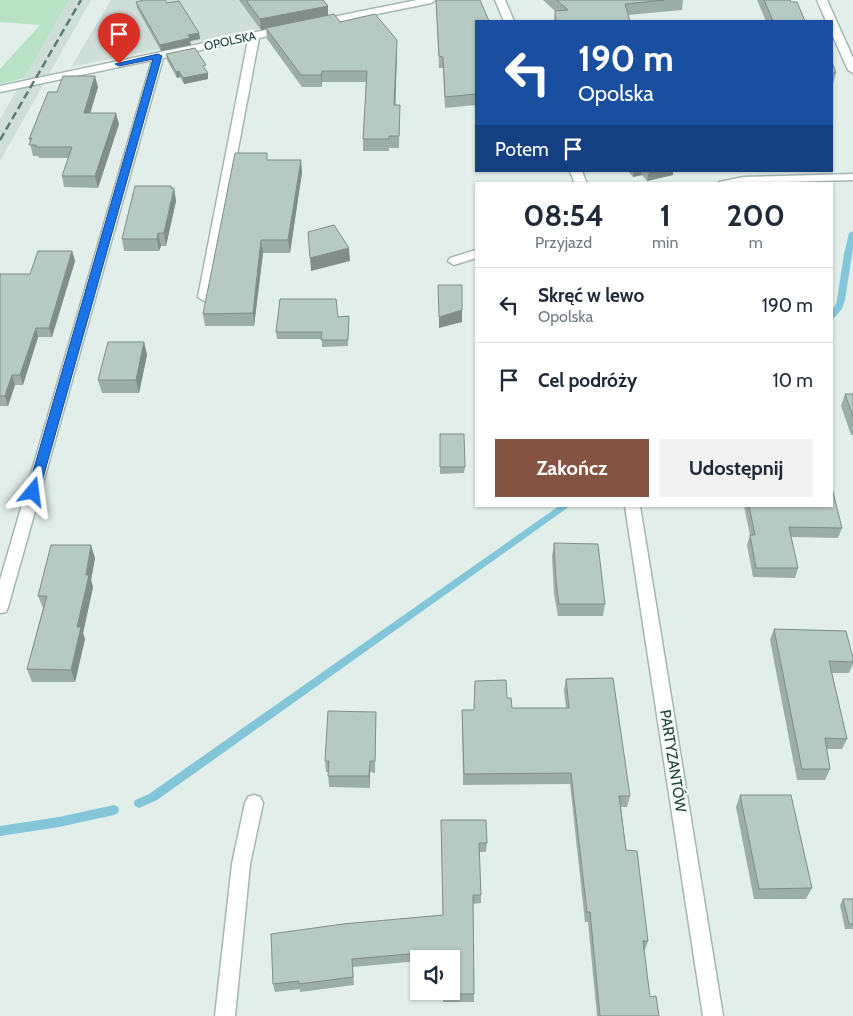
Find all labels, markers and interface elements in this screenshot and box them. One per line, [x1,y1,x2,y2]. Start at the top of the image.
pin [98,13,140,64]
icon: arrive [105,20,133,48]
street label: OPOLSKA [203,28,258,53]
text: 190 m [578,37,674,80]
icon: left [495,40,560,105]
text: Opolska [578,80,654,107]
icon: arrive [559,135,587,163]
text: Potem [495,138,549,161]
text: 08:54 [523,197,604,234]
text: 1 [660,197,671,234]
text: 200 [727,197,785,234]
text: Przyjazd [535,233,592,252]
text: min [652,233,678,252]
text: m [749,233,763,252]
text: Skręć w lewo [538,284,644,307]
icon: left [495,291,523,319]
text: 190 m [762,294,813,317]
text: Opolska [538,307,593,326]
icon: arrive [495,366,523,394]
text: Cel podróży [538,369,637,392]
text: 10 m [773,369,813,392]
button: Zakończ [495,439,649,497]
button: Udostępnij [659,439,813,497]
position arrow [6,465,58,517]
street label: PARTYZANTÓW [656,708,691,814]
map controls [410,950,460,1000]
button: sound [410,950,460,1000]

